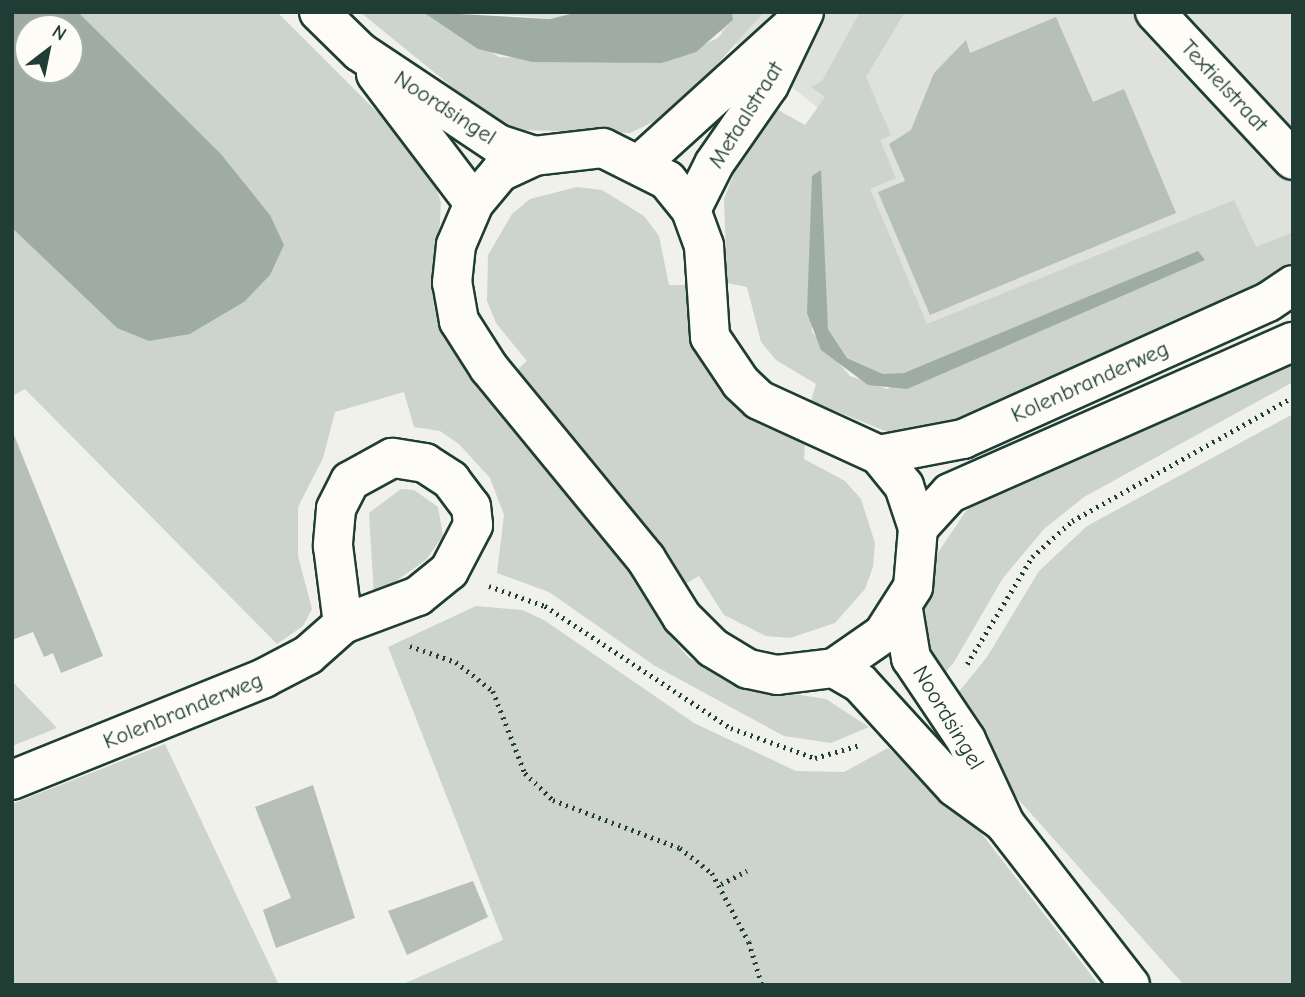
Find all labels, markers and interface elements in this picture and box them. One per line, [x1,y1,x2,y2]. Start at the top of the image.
north arrow [14,14,84,84]
text: N [48,20,70,45]
street label: Textielstraat [1174,34,1274,138]
street label: Metaalstraat [702,57,790,173]
street label: Noordsingel [389,65,501,151]
street label: Kolenbranderweg [1007,335,1173,429]
street label: Noordsingel [906,661,990,775]
street label: Kolenbranderweg [99,666,267,756]

